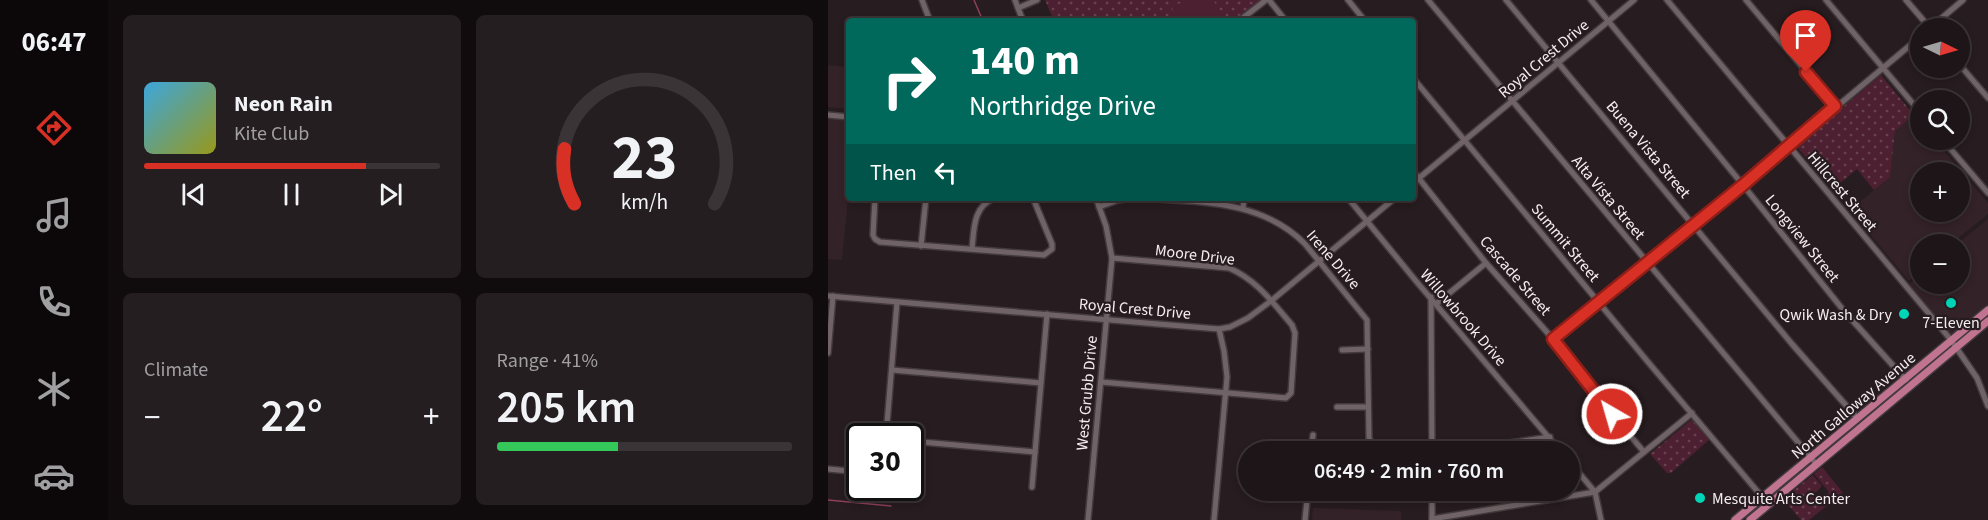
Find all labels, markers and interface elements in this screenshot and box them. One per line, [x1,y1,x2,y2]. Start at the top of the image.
pin [1780,10,1831,72]
street label: Royal Crest Drive [1494,14,1594,103]
north arrow [1910,18,1970,78]
map controls [1910,18,1970,294]
icon: arrive [1789,19,1822,52]
text: 06:47 [21,23,87,62]
text: 140 m [969,31,1080,91]
icon: right [870,42,948,120]
text: Northridge Drive [969,87,1156,126]
text: Neon Rain [234,88,333,120]
button: search [1910,90,1970,150]
street label: Buena Vista Street [1601,96,1696,204]
icon: directions [33,107,75,149]
text: 23 [611,114,677,203]
text: Kite Club [234,120,309,148]
street label: Hillcrest Street [1802,147,1883,237]
street label: Alta Vista Street [1566,151,1650,245]
icon: left [929,156,962,189]
text: Then [870,157,917,189]
button: + [1910,162,1970,222]
icon: previous [177,178,210,211]
icon: pause [275,178,308,211]
icon: next [374,178,407,211]
text: km/h [620,187,668,218]
street label: Longview Street [1760,190,1845,288]
icon: music [33,194,75,236]
street label: Summit Street [1526,199,1605,287]
street label: Irene Drive [1301,225,1365,294]
street label: Cascade Street [1474,231,1556,321]
button: − [1910,234,1970,294]
street label: Moore Drive [1154,239,1236,271]
street label: Willowbrook Drive [1415,264,1512,371]
icon: phone [33,281,75,323]
street label: Royal Crest Drive [1078,293,1192,325]
marker: 7-Eleven [1944,296,1958,310]
place label: Qwik Wash & Dry [1780,304,1893,326]
marker: Qwik Wash & Dry [1897,307,1911,321]
place label: 7-Eleven [1922,312,1980,334]
street label: West Grubb Drive [1071,335,1103,451]
text: Range · 41% [497,347,598,375]
street label: North Galloway Avenue [1787,347,1921,464]
text: Climate [144,356,208,384]
icon: climate [33,368,75,410]
text: 205 km [497,376,636,440]
position arrow [1580,382,1644,446]
text: 22° [261,385,323,449]
text: − [144,394,160,441]
text: + [423,394,440,441]
speed limit sign: 30 [846,423,924,501]
icon: car [33,455,75,497]
text: 06:49 · 2 min · 760 m [1314,455,1504,487]
place label: Mesquite Arts Center [1712,488,1850,510]
marker: Mesquite Arts Center [1693,491,1707,505]

